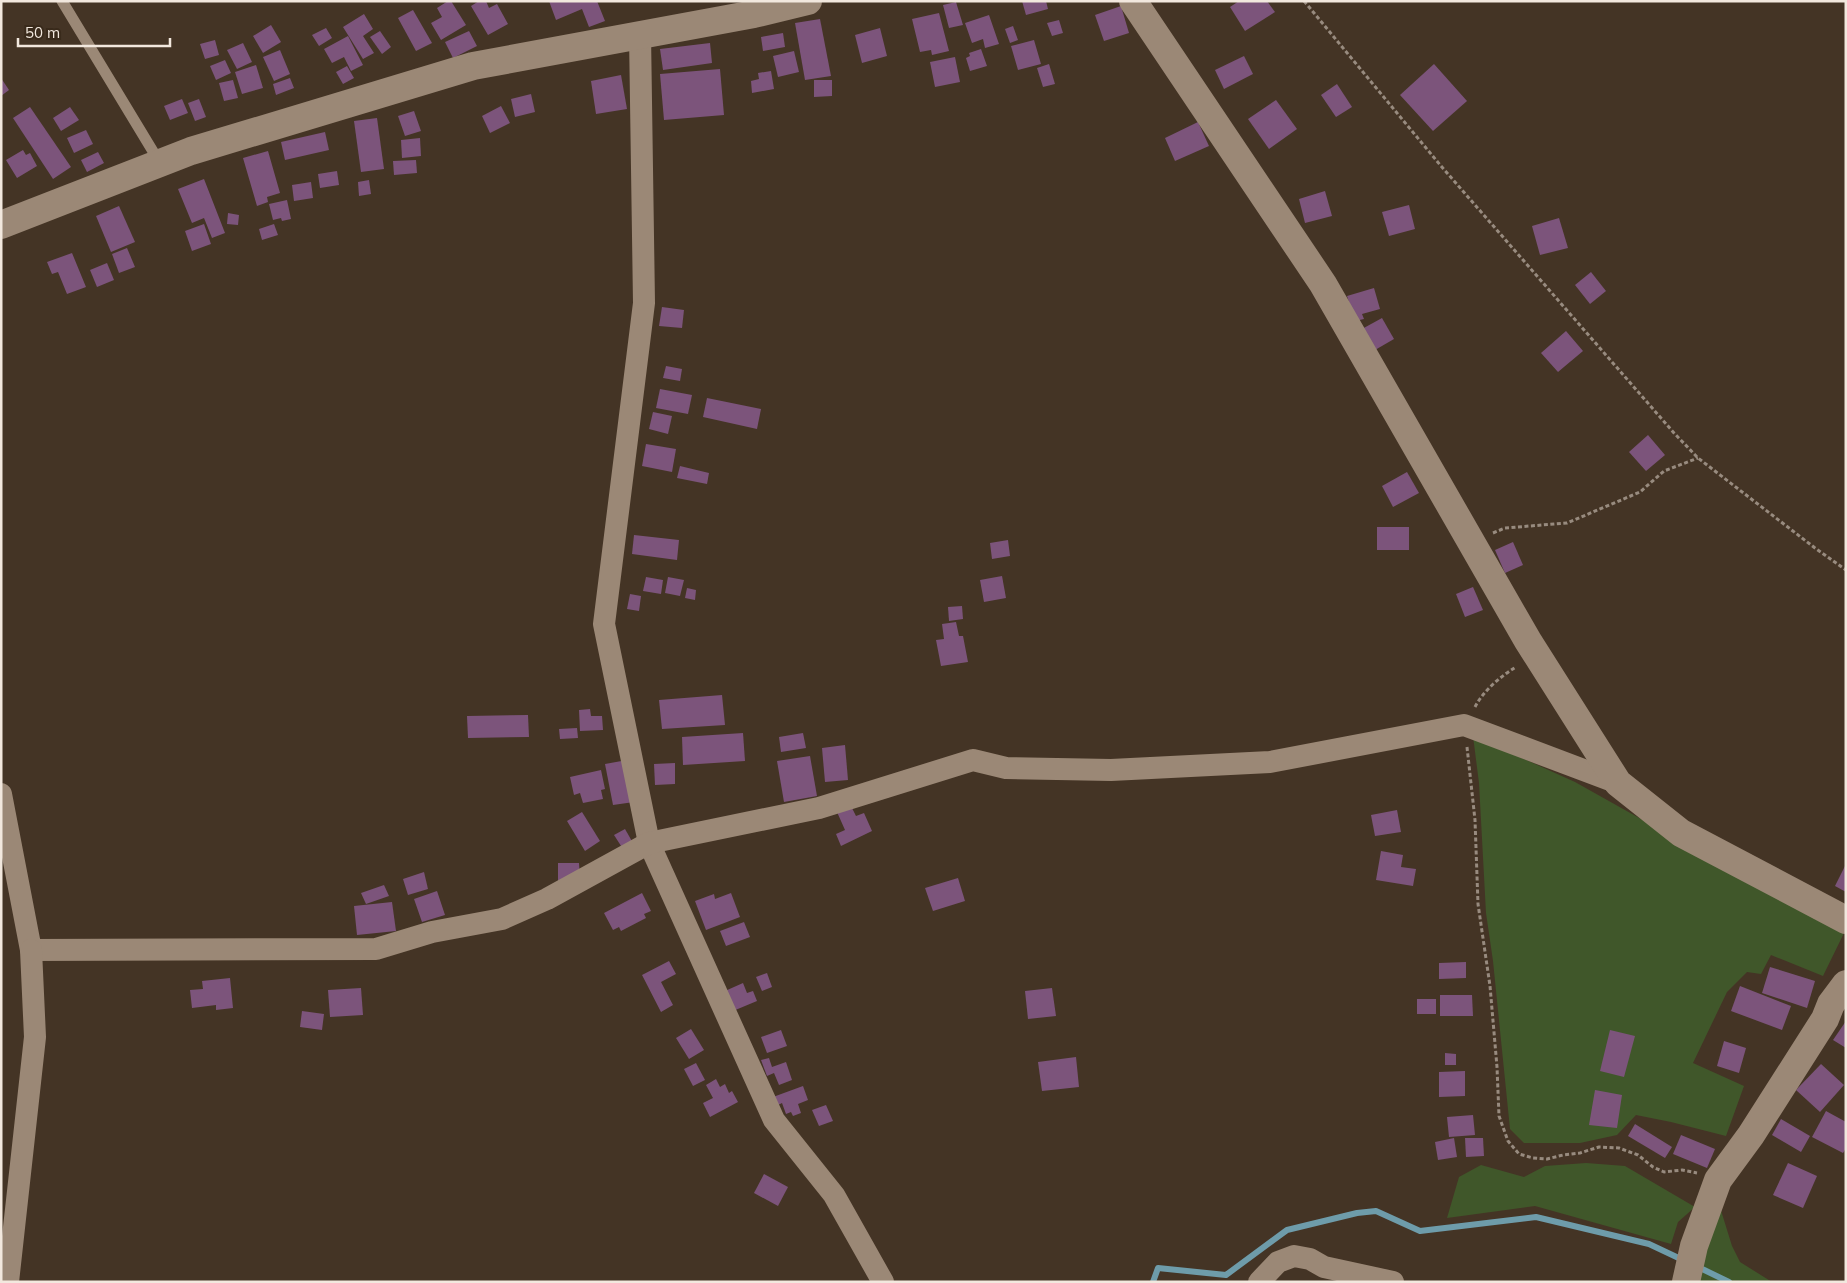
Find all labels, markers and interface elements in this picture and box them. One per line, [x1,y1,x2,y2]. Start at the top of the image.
scale bar [18,15,170,47]
text: 50 m [25,23,60,42]

